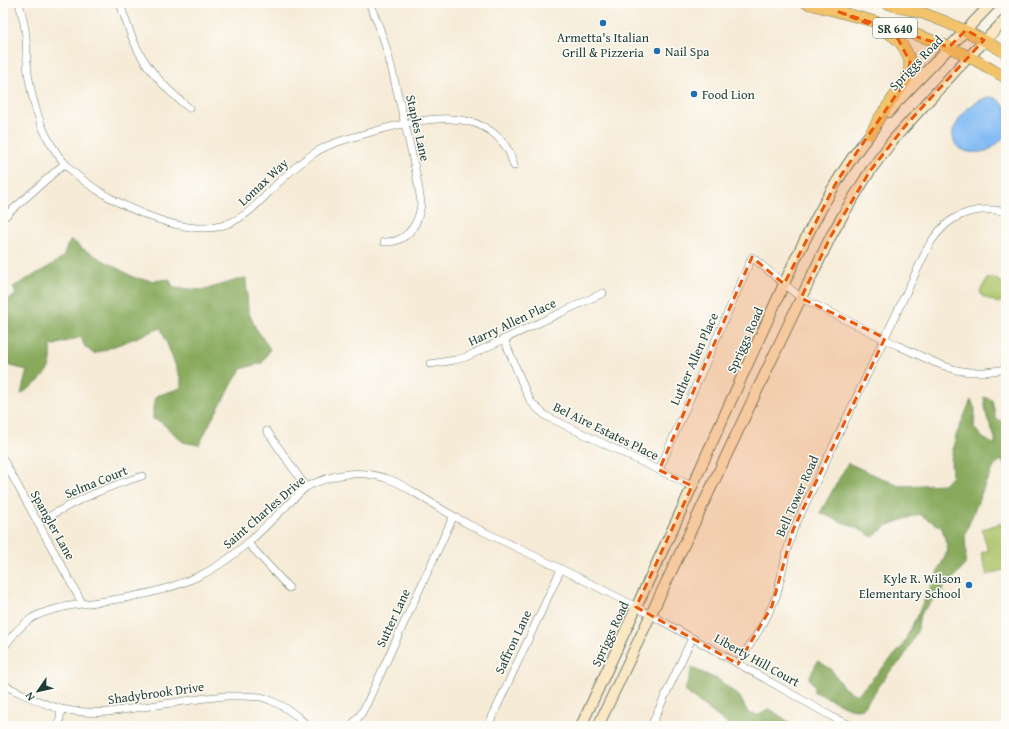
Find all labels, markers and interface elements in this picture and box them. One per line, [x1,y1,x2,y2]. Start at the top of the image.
marker: Armetta's Italian Grill & Pizzeria [598,18,608,28]
road number: SR 640 [873,18,917,38]
place label: Armetta's Italian Grill & Pizzeria [557,28,650,62]
street label: Spriggs Road [885,31,947,95]
place label: Nail Spa [665,42,710,61]
marker: Nail Spa [652,46,662,56]
place label: Food Lion [702,85,756,104]
marker: Food Lion [689,89,699,99]
street label: Staples Lane [401,93,435,163]
street label: Lomax Way [234,153,293,210]
street label: Harry Allen Place [465,293,559,351]
street label: Spriggs Road [722,304,768,376]
street label: Luther Allen Place [665,310,723,408]
street label: Bel Aire Estates Place [550,397,662,465]
street label: Bell Tower Road [771,452,823,540]
street label: Selma Court [62,461,131,503]
street label: Saint Charles Drive [219,471,309,553]
street label: Spangler Lane [26,487,80,563]
place label: Kyle R. Wilson Elementary School [859,569,962,603]
marker: Kyle R. Wilson Elementary School [964,580,974,590]
street label: Sutter Lane [371,586,415,650]
street label: Spriggs Road [586,598,634,670]
street label: Saffron Lane [490,607,536,677]
street label: Liberty Hill Court [711,629,804,692]
north arrow [18,671,58,711]
street label: Shadybrook Drive [107,677,205,709]
text: N [21,689,38,704]

